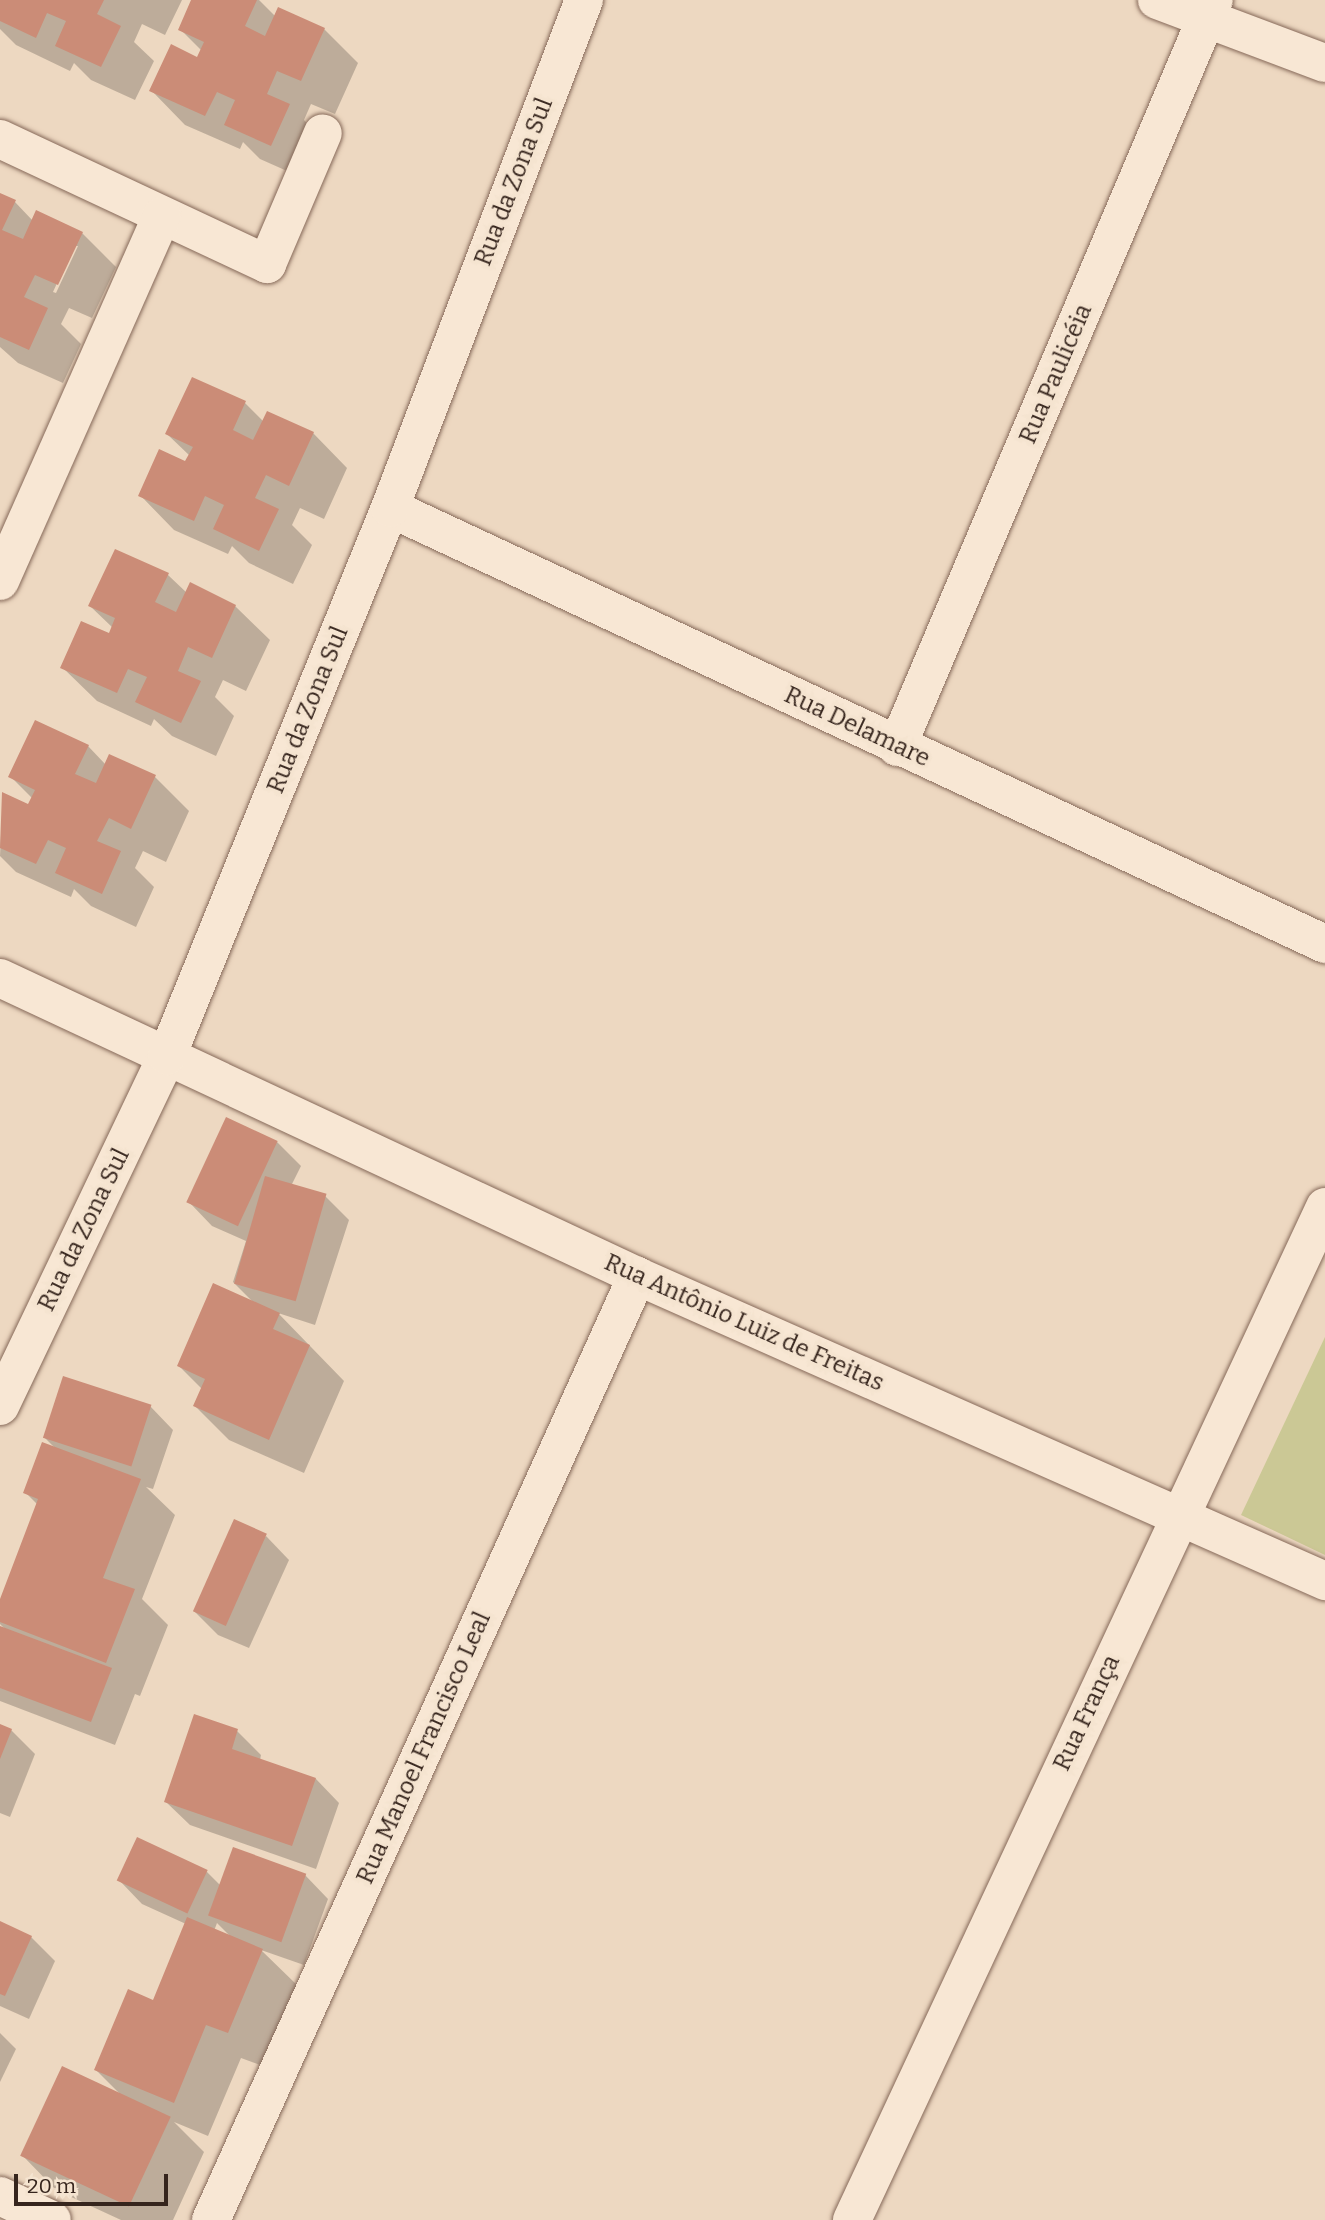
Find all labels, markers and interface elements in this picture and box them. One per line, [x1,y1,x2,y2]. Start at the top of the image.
street label: Rua da Zona Sul [469,94,559,270]
street label: Rua Paulicéia [1014,300,1098,448]
street label: Rua da Zona Sul [261,622,355,798]
street label: Rua Delamare [780,681,934,773]
street label: Rua da Zona Sul [32,1144,136,1316]
street label: Rua Antônio Luiz de Freitas [600,1248,888,1398]
street label: Rua Manoel Francisco Leal [351,1608,497,1888]
street label: Rua França [1048,1651,1126,1775]
scale bar [18,2160,172,2204]
text: 20 m [27,2173,76,2199]

